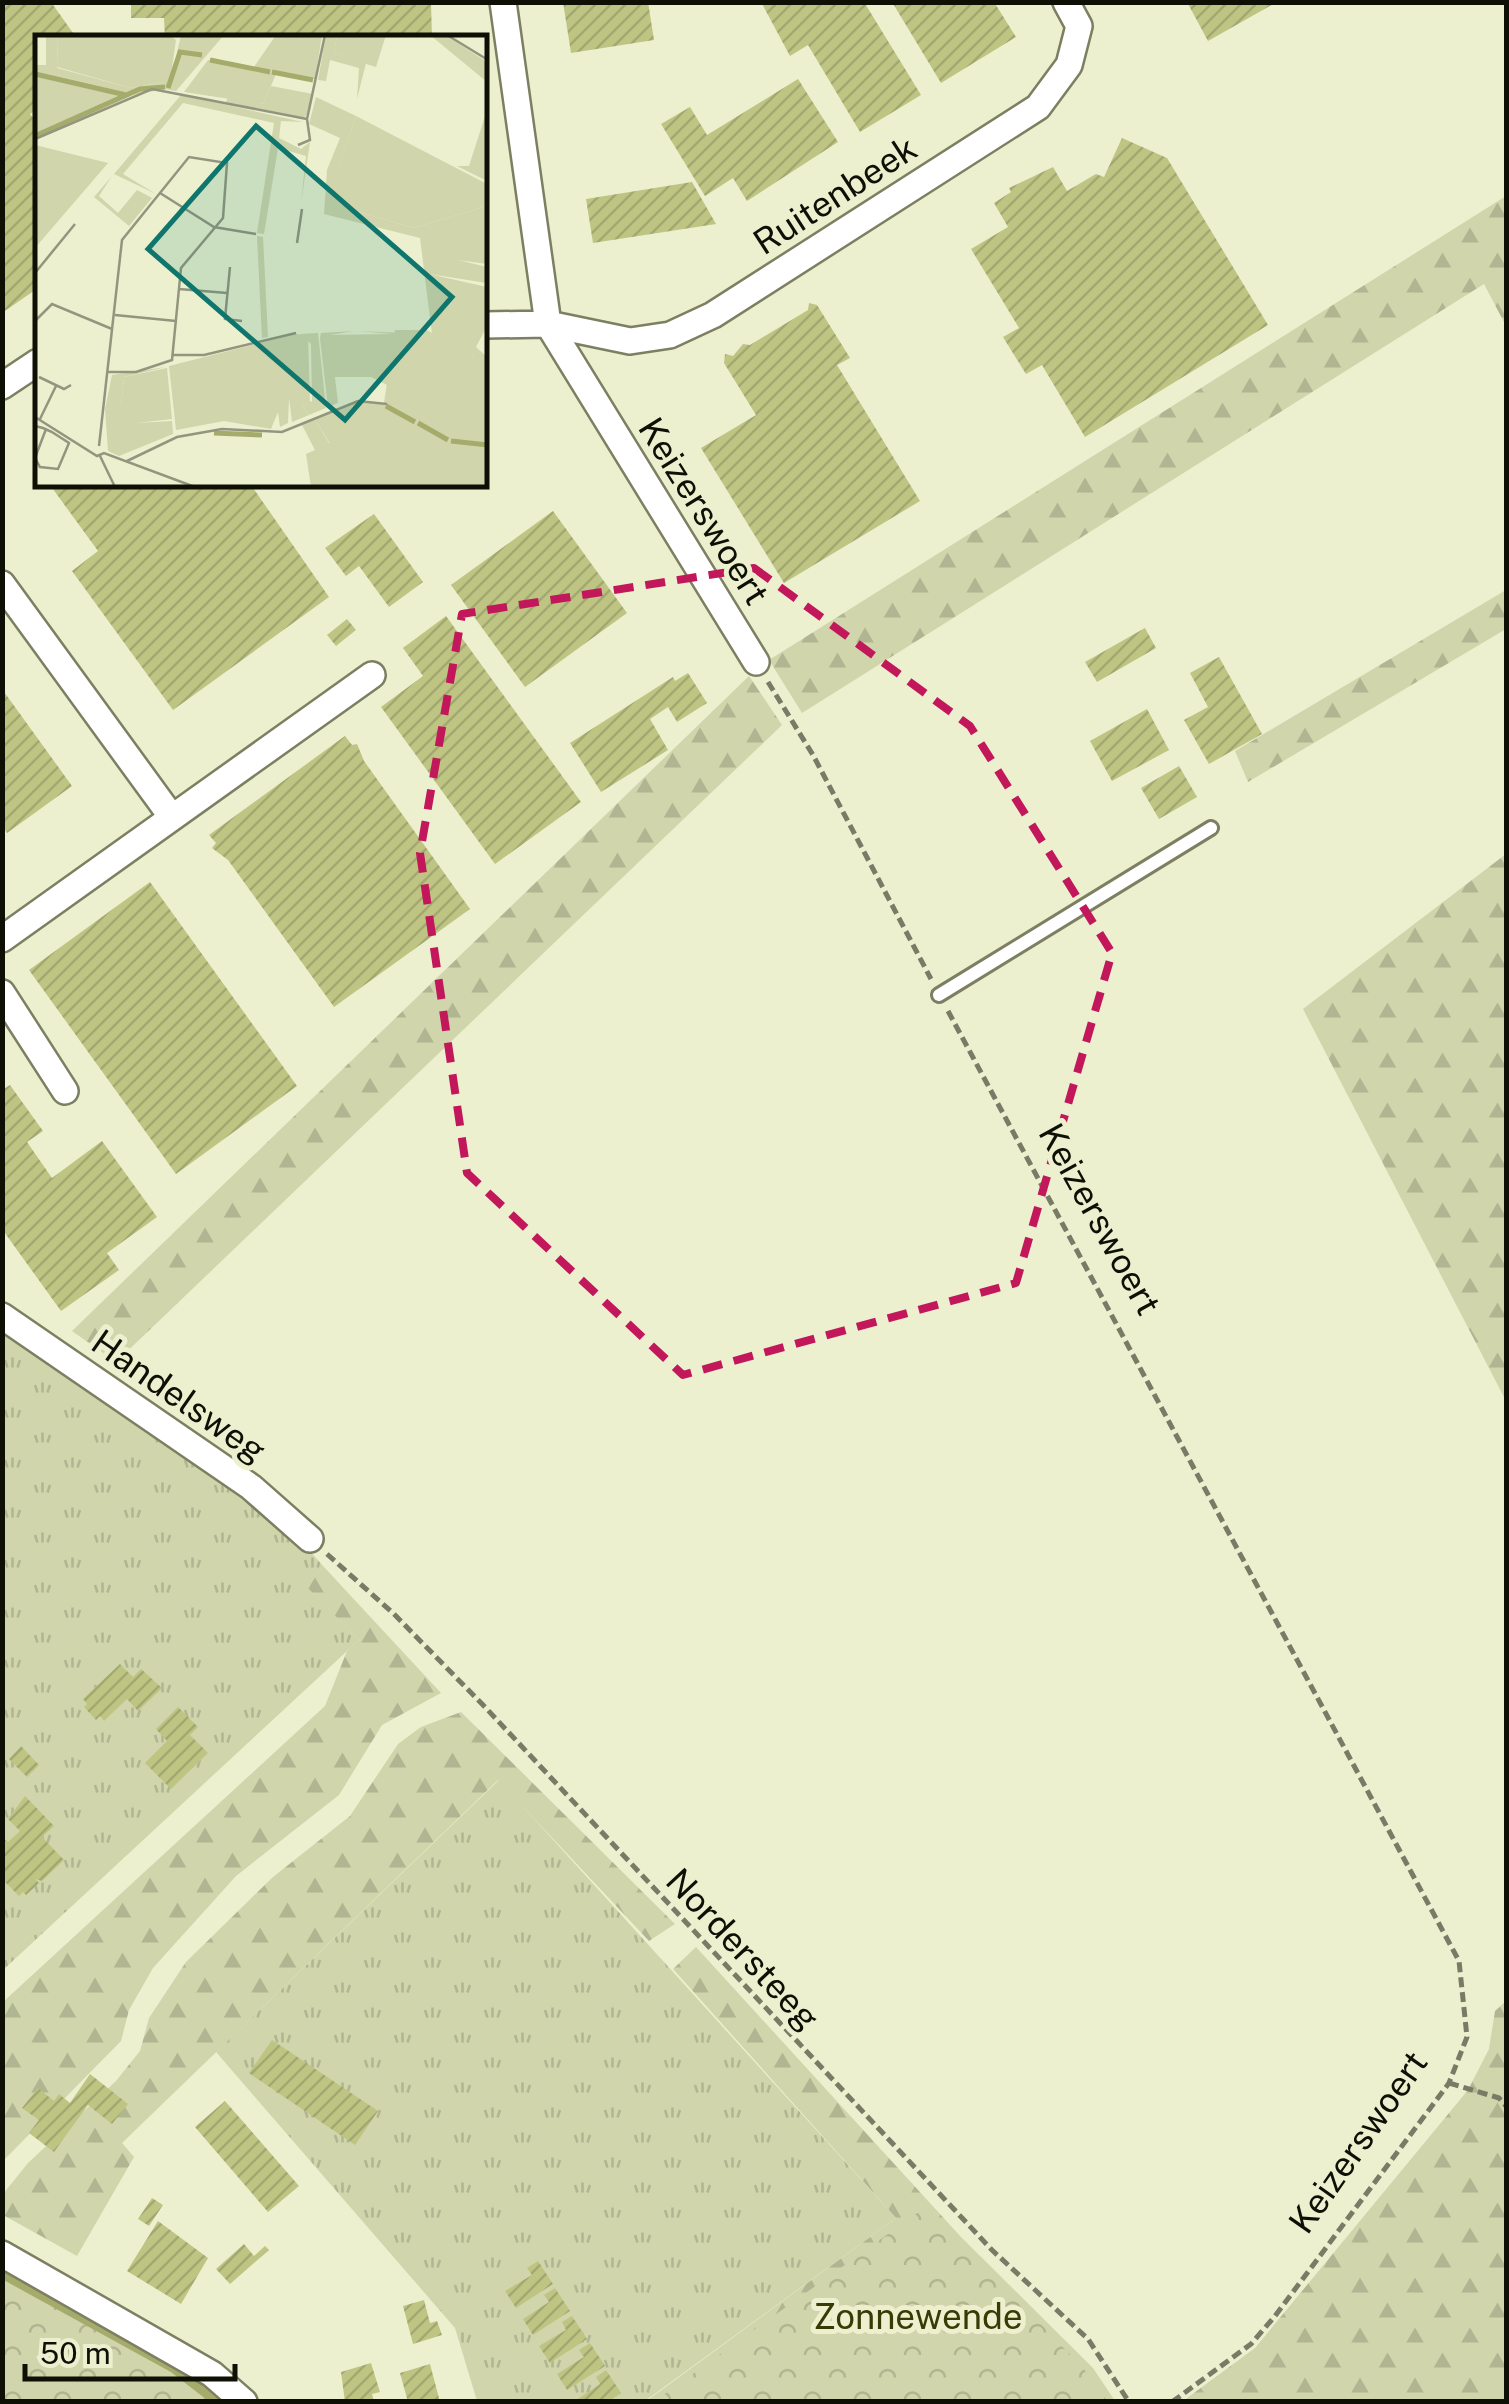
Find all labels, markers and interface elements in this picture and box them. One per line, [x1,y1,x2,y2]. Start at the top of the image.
inset map [35,35,488,488]
street label: Ruitenbeek [746,127,924,263]
street label: Keizerswoert [630,410,778,612]
street label: Keizerswoert [1031,1116,1169,1322]
street label: Handelsweg [84,1321,274,1471]
street label: Nordersteeg [658,1860,828,2038]
street label: Keizerswoert [1280,2043,1436,2241]
park label: Zonnewende [813,2296,1023,2337]
scale bar [25,2319,235,2381]
text: 50 m [40,2335,111,2371]

